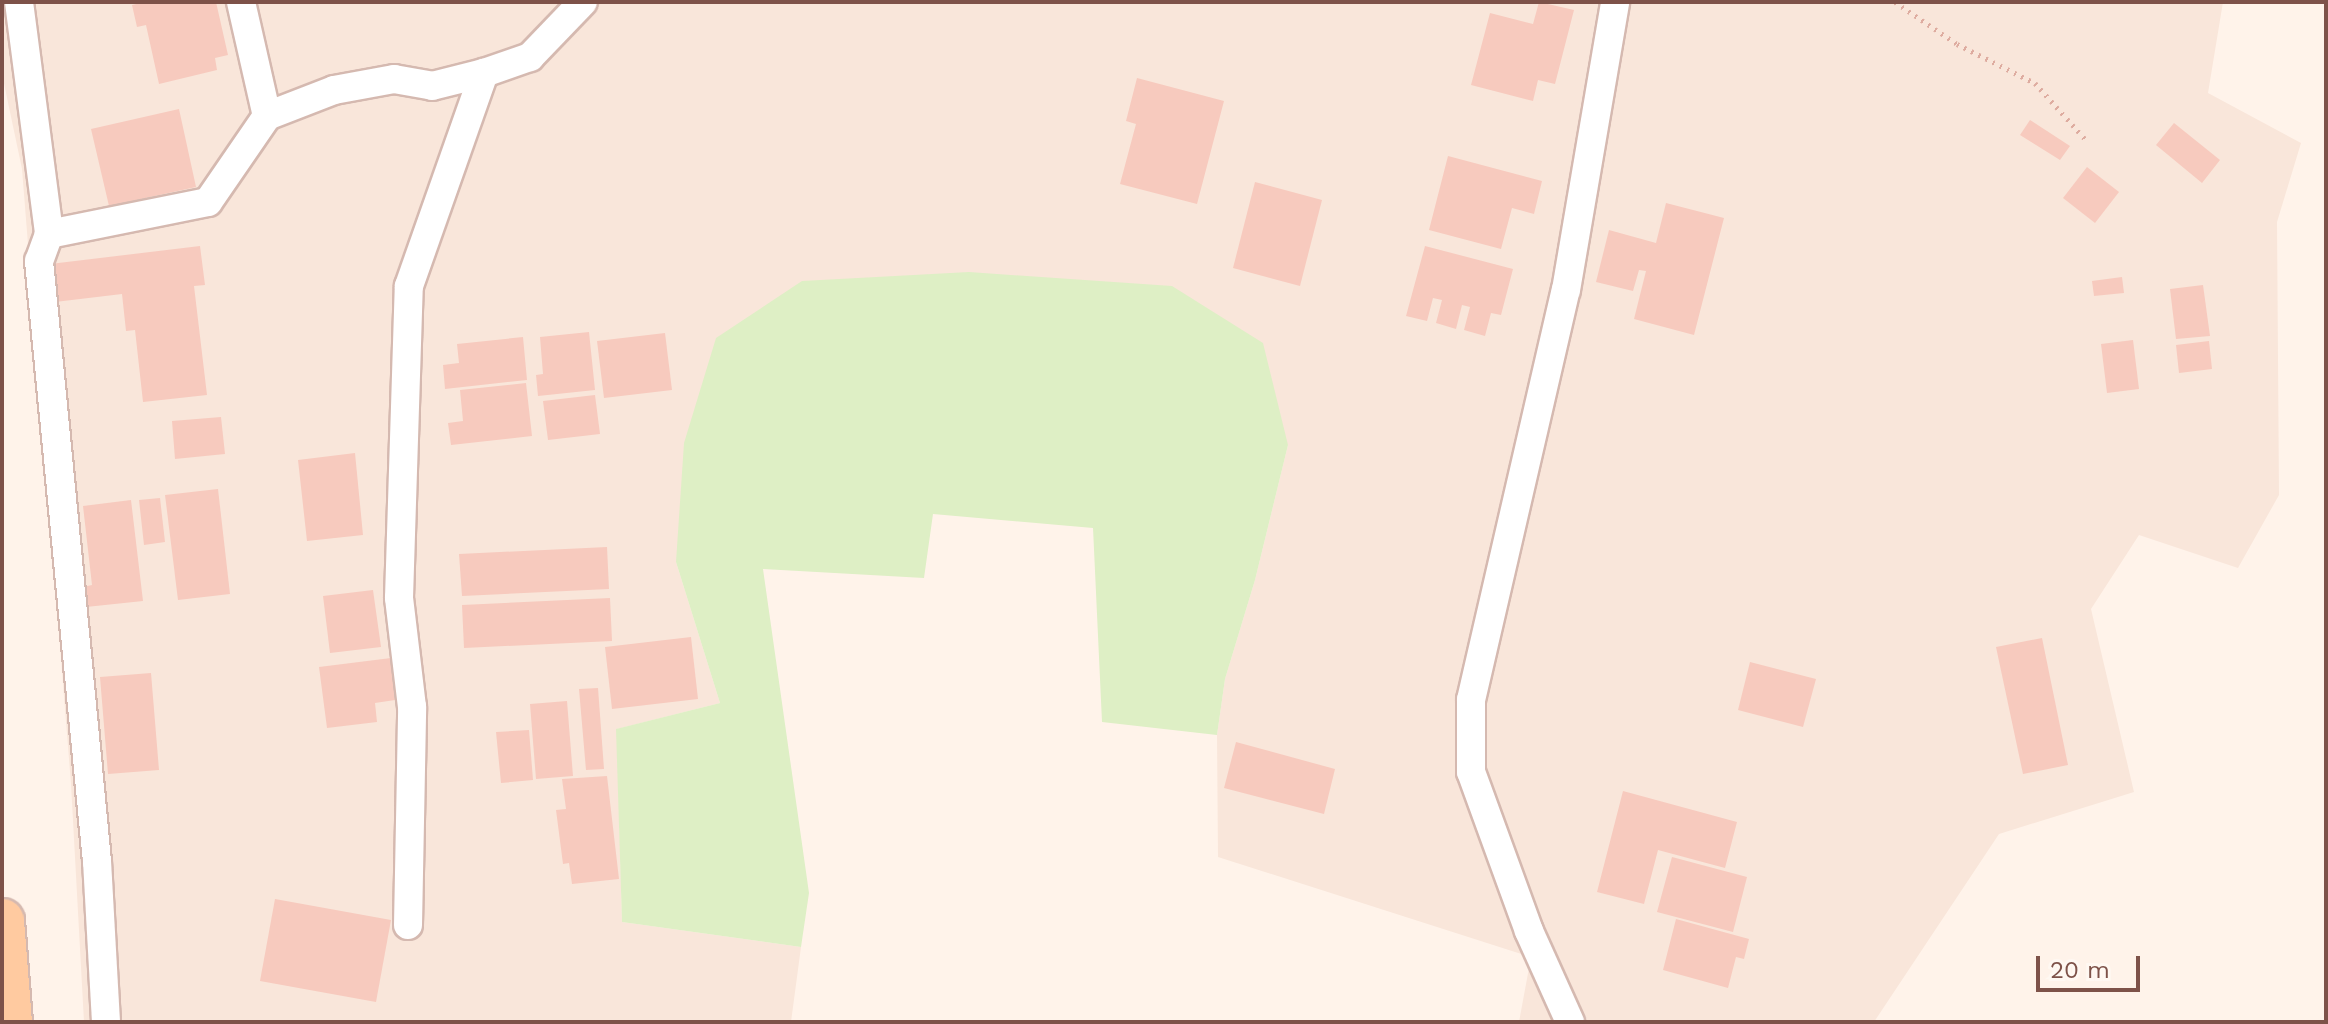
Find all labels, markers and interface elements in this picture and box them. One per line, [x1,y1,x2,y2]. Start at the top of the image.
scale bar [2040,940,2144,990]
text: 20 m [2050,956,2110,984]

